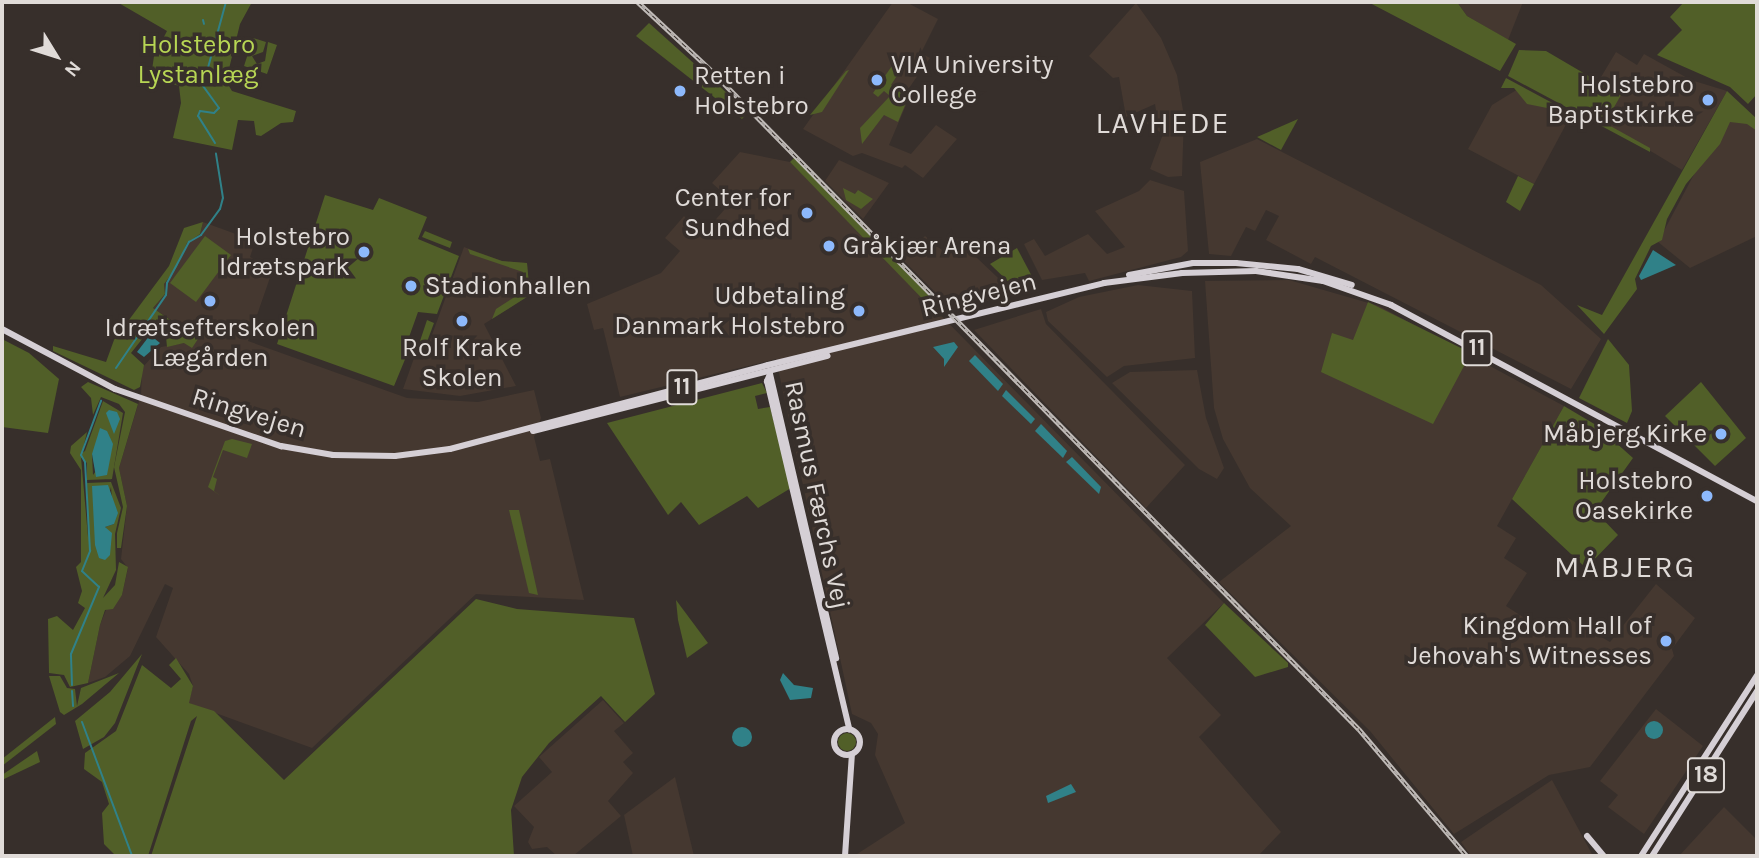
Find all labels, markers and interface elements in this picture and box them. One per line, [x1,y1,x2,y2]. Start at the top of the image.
north arrow [21,21,91,91]
park label: Holstebro Lystanlæg [138,29,258,90]
place label: VIA University College [891,49,1054,110]
text: N [60,57,85,81]
place label: Retten i Holstebro [694,60,809,122]
place label: Holstebro Baptistkirke [1548,69,1694,130]
marker: VIA University College [869,72,885,88]
marker: Retten i Holstebro [672,83,688,99]
marker: Holstebro Baptistkirke [1700,92,1716,108]
district label: LAVHEDE [1096,105,1230,141]
place label: Center for Sundhed [675,182,791,244]
marker: Center for Sundhed [797,203,817,223]
place label: Holstebro Idrætspark [219,221,350,282]
place label: Gråkjær Arena [843,230,1011,262]
marker: Gråkjær Arena [821,238,837,254]
marker: Holstebro Idrætspark [356,244,372,260]
street label: Ringvejen [918,266,1040,324]
place label: Stadionhallen [425,270,591,302]
marker: Stadionhallen [403,278,419,294]
place label: Udbetaling Danmark Holstebro [614,280,845,342]
marker: Idrætsefterskolen Lægården [202,293,218,309]
marker: Udbetaling Danmark Holstebro [851,303,867,319]
place label: Idrætsefterskolen Lægården [104,312,316,374]
marker: Rolf Krake Skolen [454,313,470,329]
road number: 11 [1461,328,1493,368]
place label: Rolf Krake Skolen [402,332,522,394]
road number: 11 [666,366,698,408]
street label: Rasmus Færchs Vej [778,378,856,612]
street label: Ringvejen [188,381,310,445]
place label: Måbjerg Kirke [1543,418,1707,450]
marker: Måbjerg Kirke [1713,426,1729,442]
place label: Holstebro Oasekirke [1575,465,1693,526]
marker: Holstebro Oasekirke [1699,488,1715,504]
district label: MÅBJERG [1555,549,1695,585]
place label: Kingdom Hall of Jehovah's Witnesses [1408,610,1652,672]
marker: Kingdom Hall of Jehovah's Witnesses [1658,633,1674,649]
road number: 18 [1687,754,1725,796]

